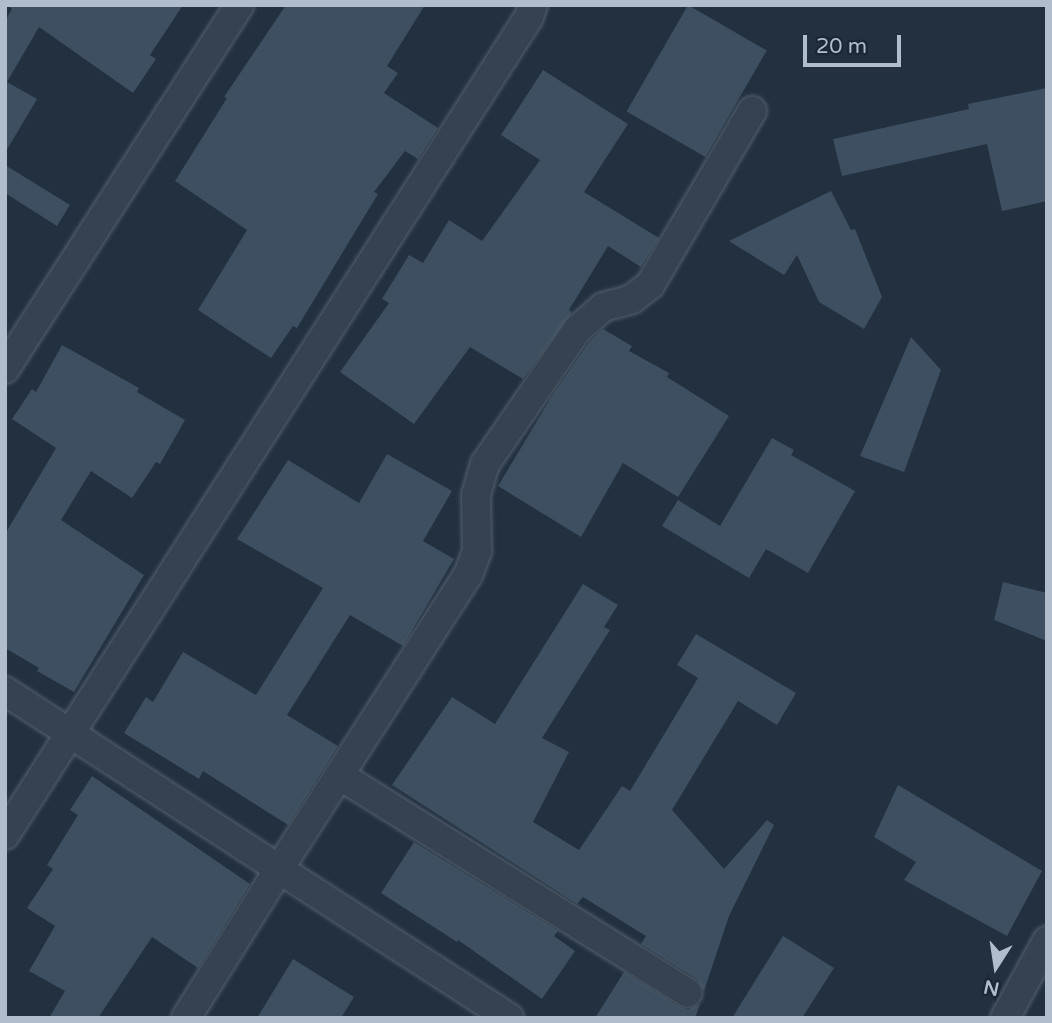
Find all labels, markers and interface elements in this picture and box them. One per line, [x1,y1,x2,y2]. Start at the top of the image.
scale bar [807,21,905,65]
text: 20 m [816,34,867,59]
north arrow [961,932,1031,1002]
text: N [982,975,1001,1000]

